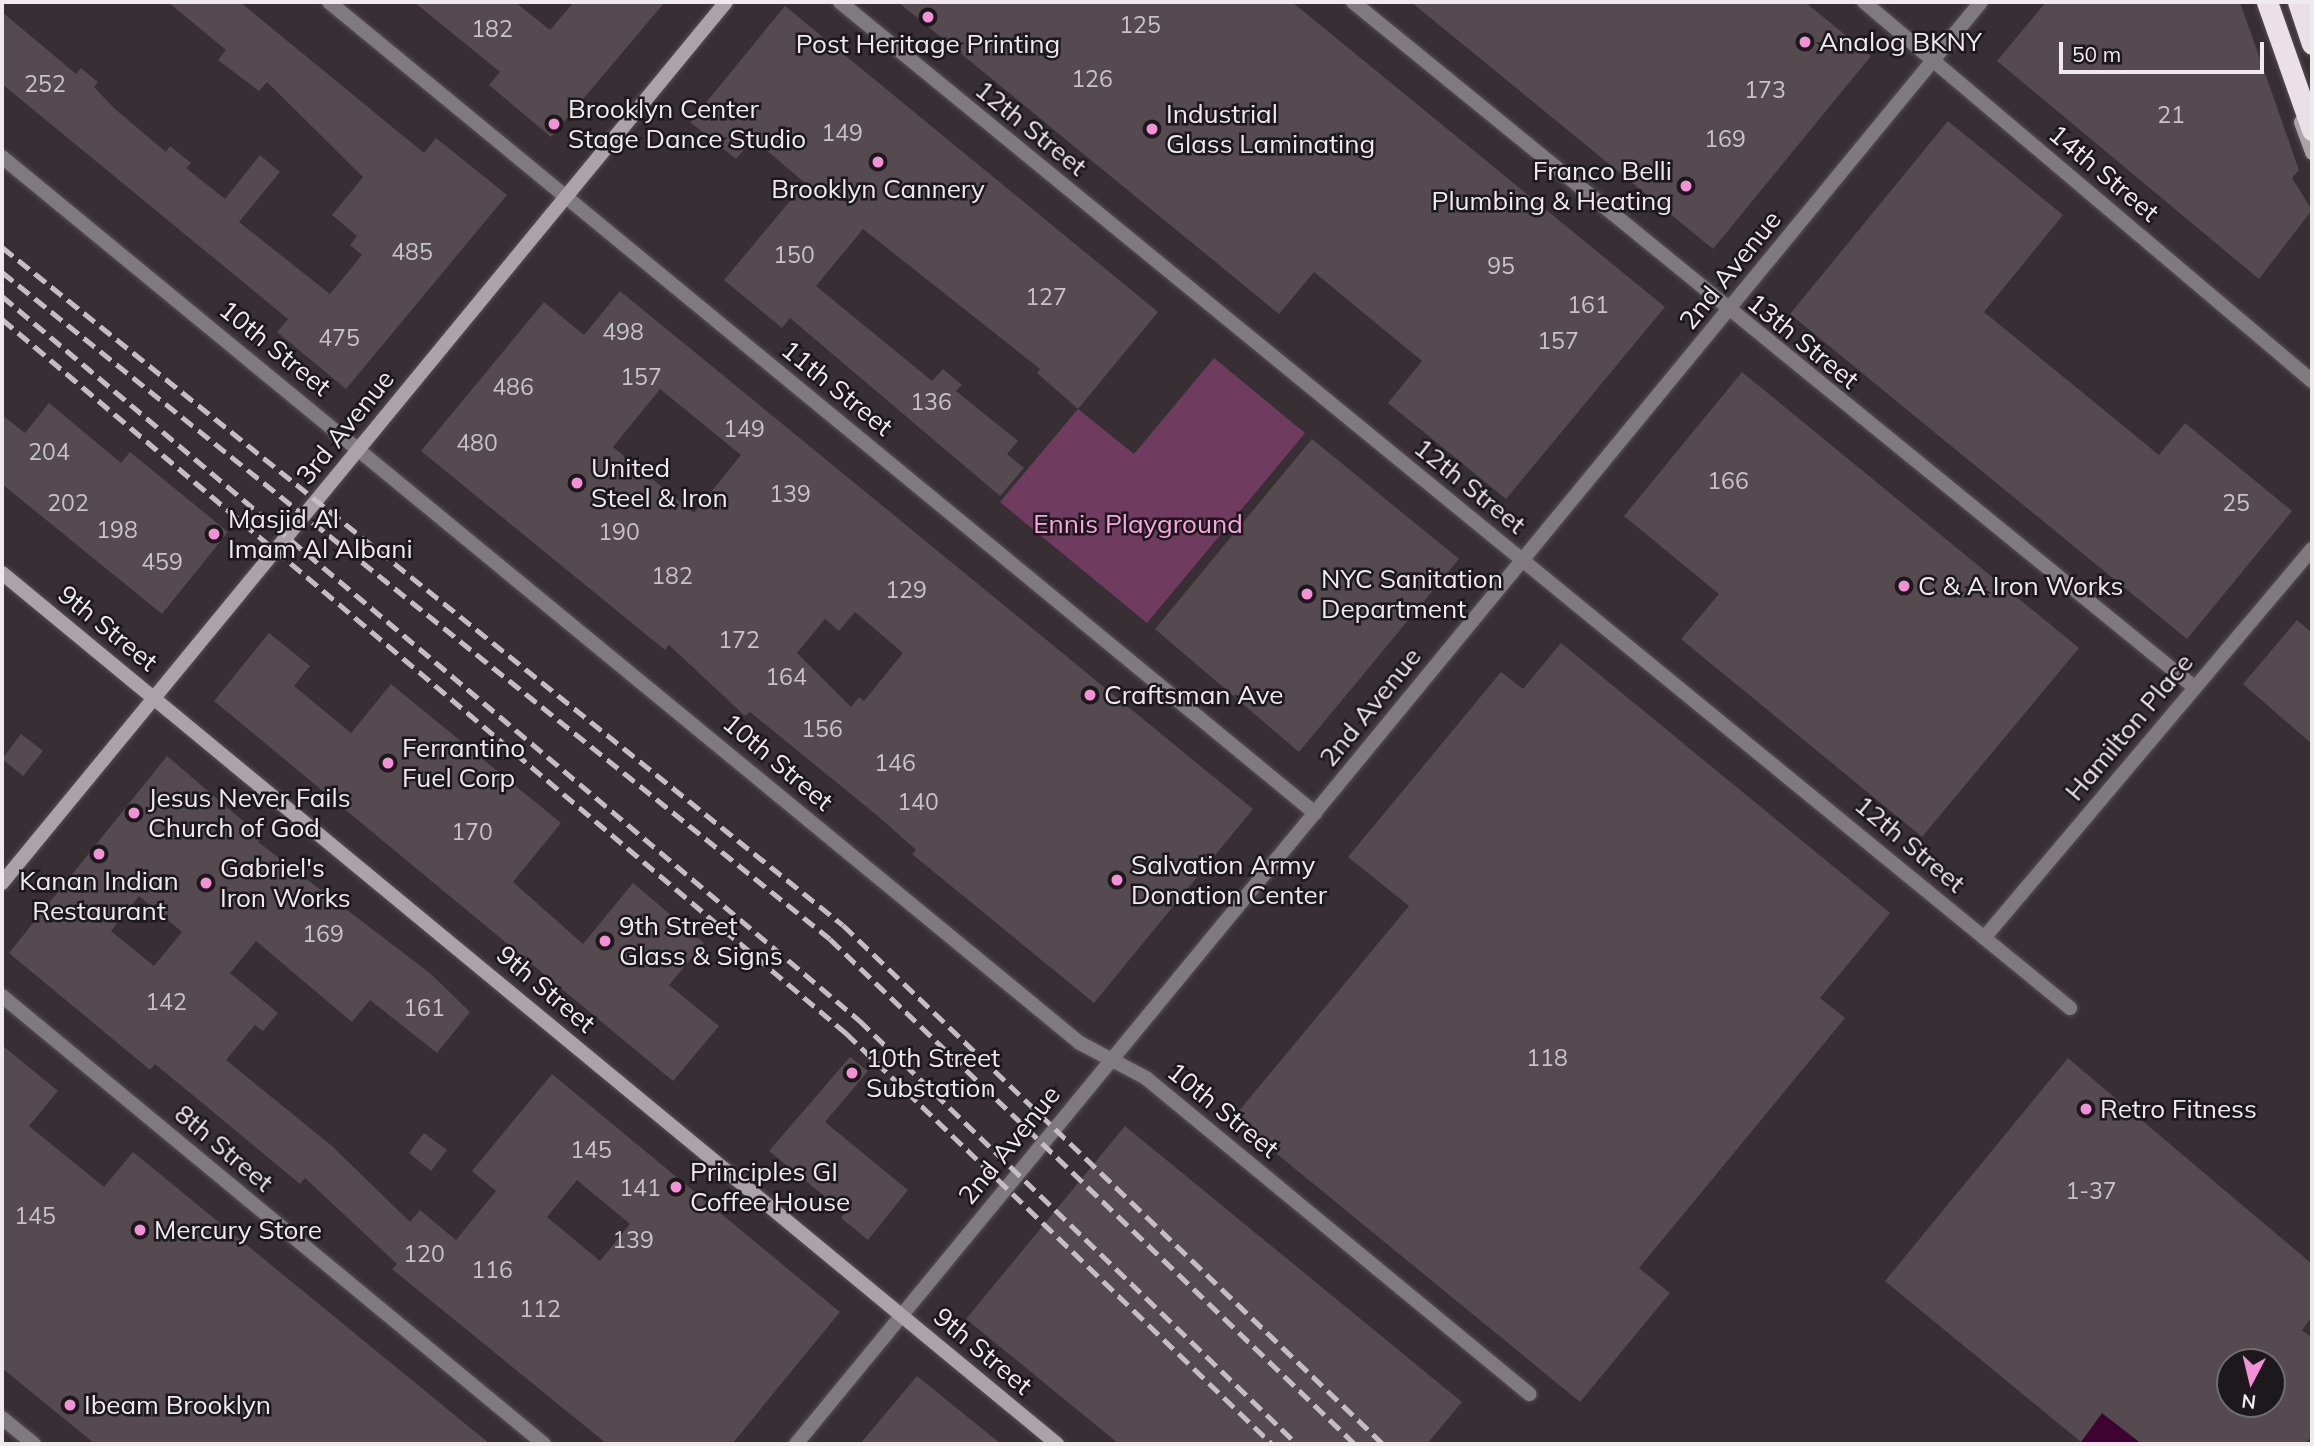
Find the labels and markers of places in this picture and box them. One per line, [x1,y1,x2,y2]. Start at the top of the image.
marker: Post Heritage Printing [920,9,936,25]
place label: Analog BKNY [1819,26,1982,58]
place label: Post Heritage Printing [796,28,1060,60]
marker: Analog BKNY [1797,34,1813,50]
place label: Brooklyn Center Stage Dance Studio [568,93,806,154]
place label: Industrial Glass Laminating [1166,98,1375,160]
marker: Brooklyn Center Stage Dance Studio [546,116,562,132]
marker: Industrial Glass Laminating [1144,121,1160,137]
marker: Brooklyn Cannery [870,154,886,170]
place label: Franco Belli Plumbing & Heating [1431,155,1672,216]
place label: Brooklyn Cannery [771,173,985,205]
marker: Franco Belli Plumbing & Heating [1678,178,1694,194]
place label: United Steel & Iron [591,452,728,514]
marker: United Steel & Iron [569,475,585,491]
place label: Masjid Al Imam Al Albani [228,503,413,564]
marker: Masjid Al Imam Al Albani [206,526,222,542]
place label: NYC Sanitation Department [1321,563,1503,624]
place label: C & A Iron Works [1918,570,2123,602]
marker: C & A Iron Works [1896,578,1912,594]
marker: NYC Sanitation Department [1299,586,1315,602]
place label: Craftsman Ave [1104,679,1283,711]
marker: Craftsman Ave [1082,687,1098,703]
place label: Ferrantino Fuel Corp [402,732,525,794]
marker: Ferrantino Fuel Corp [380,755,396,771]
place label: Jesus Never Fails Church of God [148,782,351,844]
marker: Jesus Never Fails Church of God [126,805,142,821]
marker: Kanan Indian Restaurant [91,846,107,862]
place label: Salvation Army Donation Center [1131,849,1327,910]
place label: Gabriel's Iron Works [220,852,351,914]
place label: Kanan Indian Restaurant [19,865,179,926]
marker: Salvation Army Donation Center [1109,872,1125,888]
marker: Gabriel's Iron Works [198,875,214,891]
place label: 9th Street Glass & Signs [619,910,783,972]
marker: 9th Street Glass & Signs [597,933,613,949]
place label: 10th Street Substation [866,1042,1000,1104]
marker: 10th Street Substation [844,1065,860,1081]
place label: Retro Fitness [2100,1093,2257,1125]
marker: Retro Fitness [2078,1101,2094,1117]
place label: Principles GI Coffee House [690,1156,850,1218]
marker: Principles GI Coffee House [668,1179,684,1195]
place label: Mercury Store [154,1214,322,1246]
marker: Mercury Store [132,1222,148,1238]
place label: Ibeam Brooklyn [84,1389,271,1421]
marker: Ibeam Brooklyn [62,1397,78,1413]

